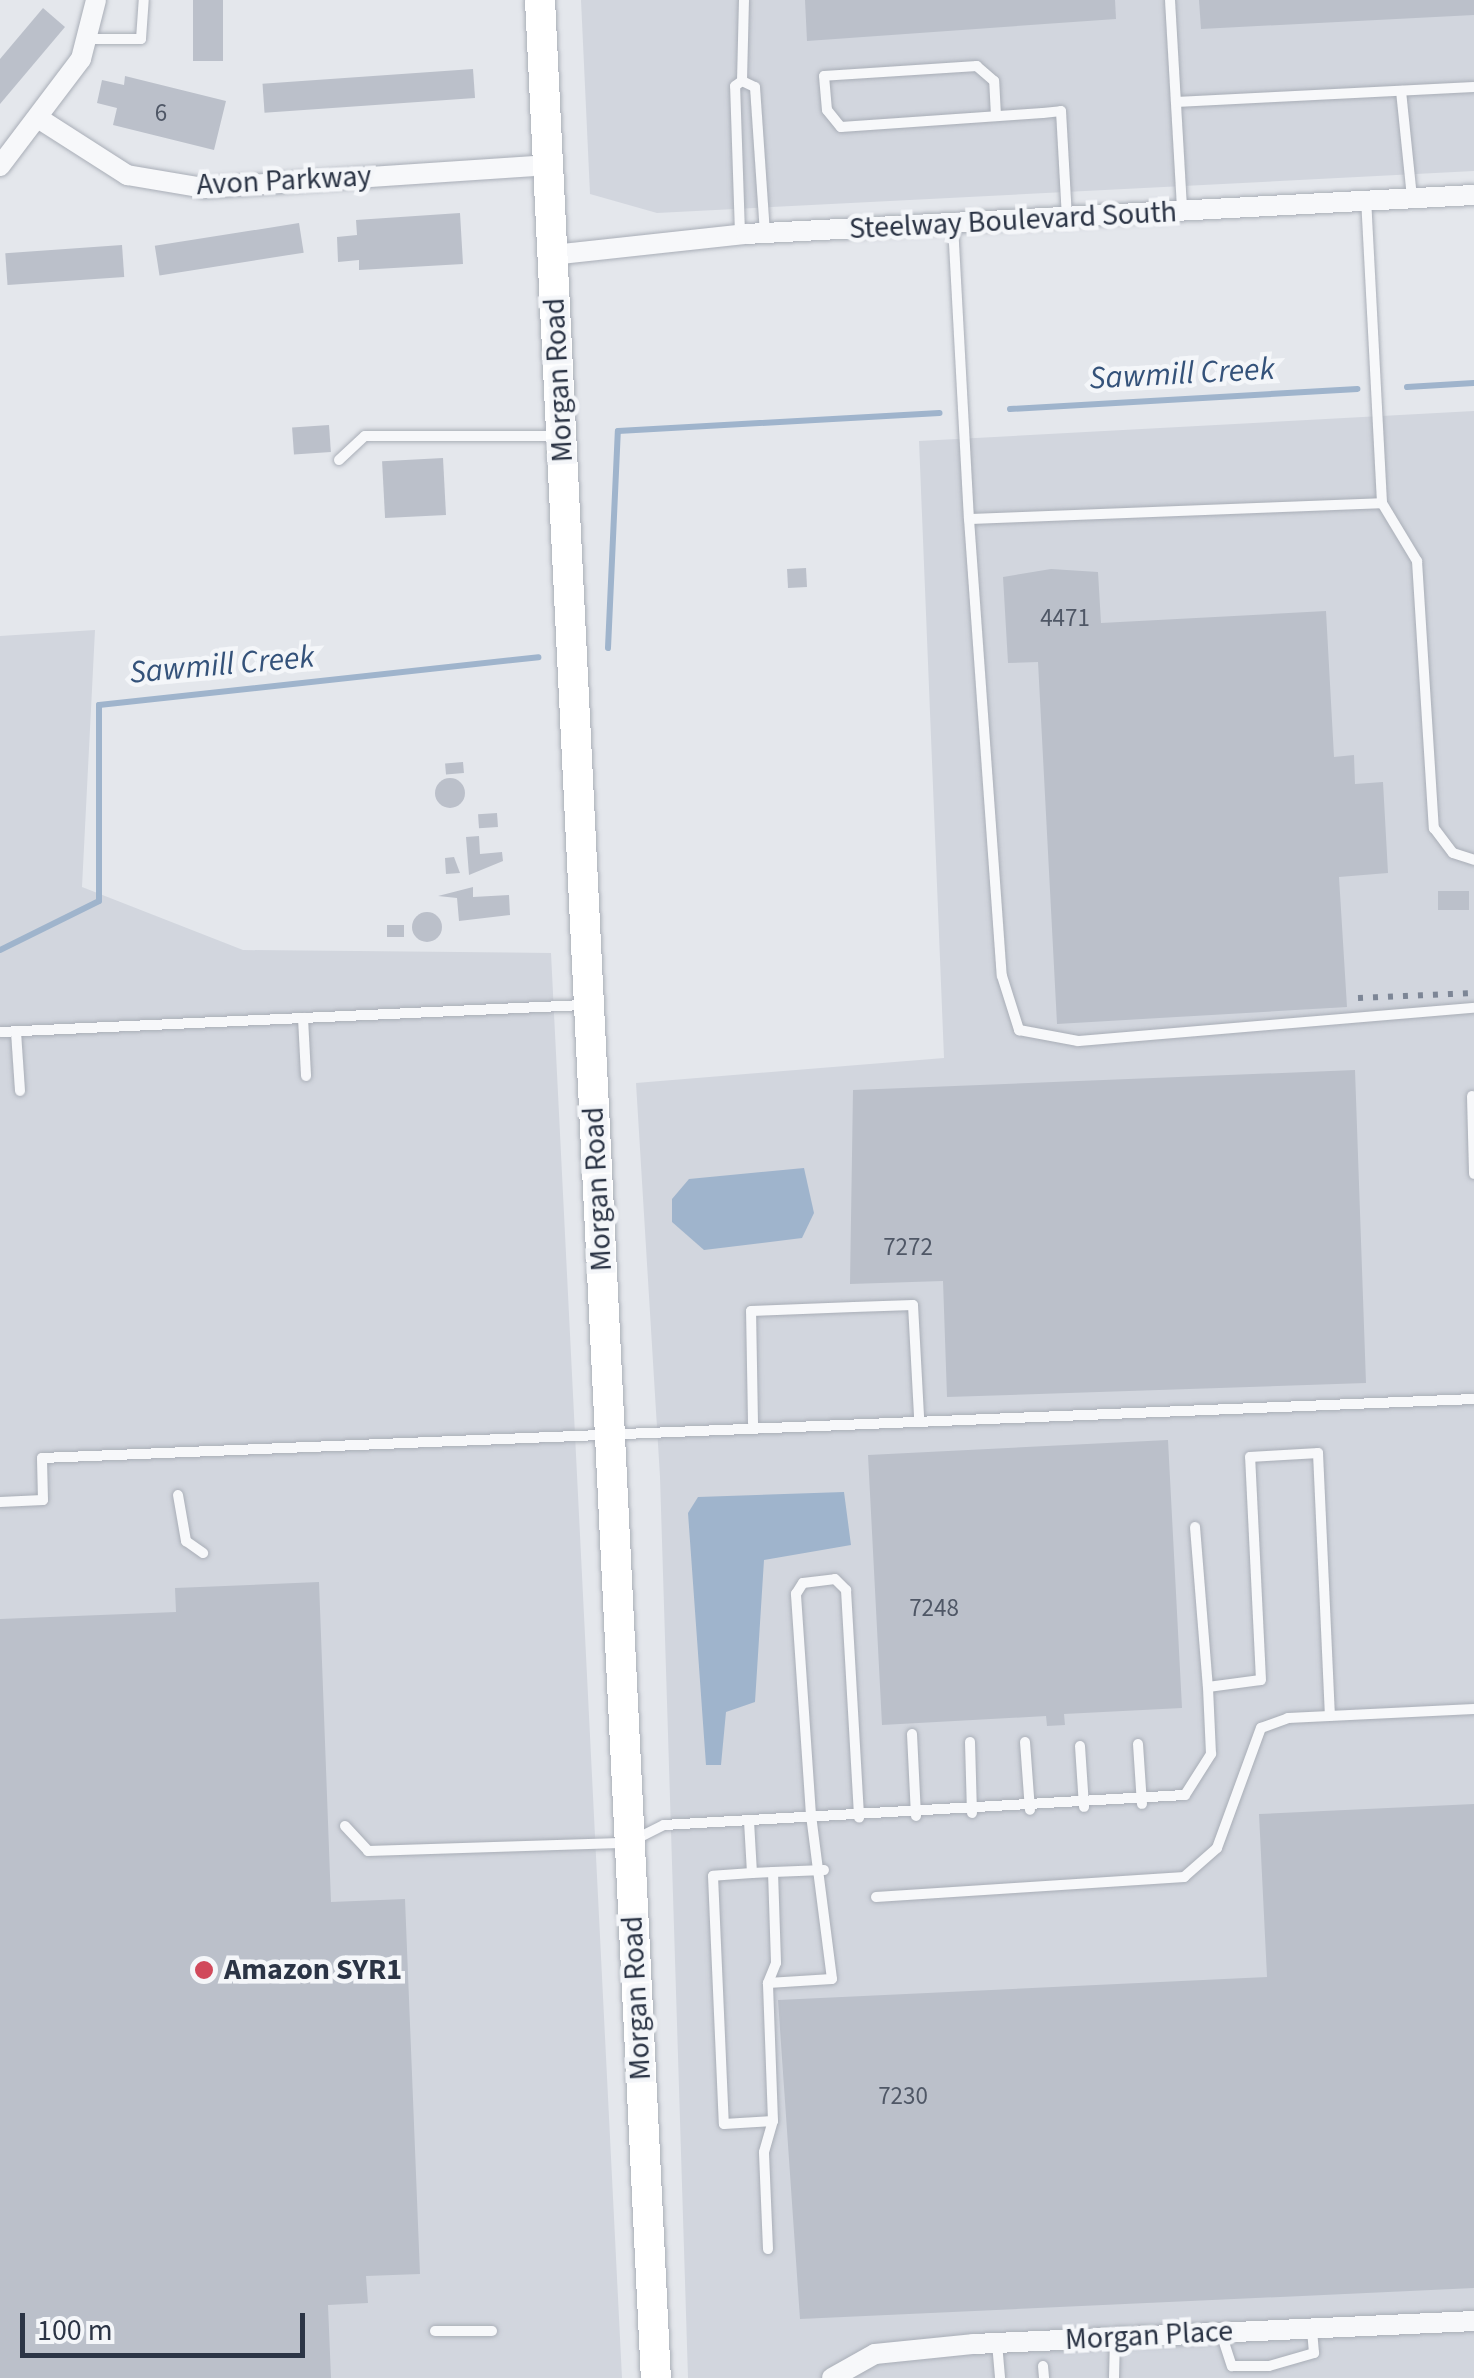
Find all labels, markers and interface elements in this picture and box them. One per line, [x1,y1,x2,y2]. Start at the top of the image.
house number: 6 [155,98,167,128]
street label: Avon Parkway [196,158,372,204]
street label: Steelway Boulevard South [848,194,1178,248]
street label: Morgan Road [537,297,581,463]
water label: Sawmill Creek [1088,350,1276,398]
house number: 4471 [1040,603,1090,633]
water label: Sawmill Creek [128,638,316,692]
street label: Morgan Road [576,1106,620,1272]
house number: 7272 [883,1232,933,1262]
house number: 7248 [909,1593,959,1623]
street label: Morgan Road [615,1915,659,2081]
place label: Amazon SYR1 [224,1952,402,1988]
marker: Amazon SYR1 [193,1959,215,1981]
house number: 7230 [878,2081,928,2111]
scale bar [25,2293,310,2355]
text: 100 m [37,2309,113,2352]
street label: Morgan Place [1064,2314,1234,2358]

